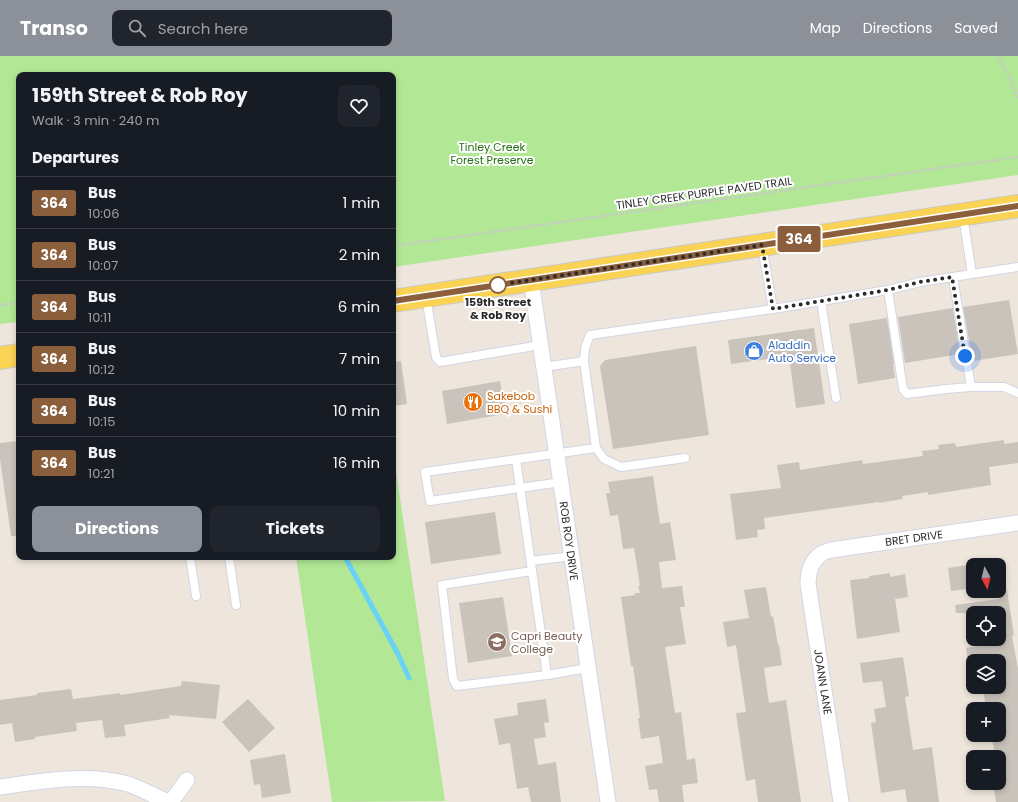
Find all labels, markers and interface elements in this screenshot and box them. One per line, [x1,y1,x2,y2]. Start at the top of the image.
search box [112,10,392,46]
text: Transo [20,15,88,42]
icon: search [126,17,148,39]
text: Search here [158,18,248,39]
text: Map [810,18,841,38]
text: Directions [863,18,932,38]
text: Saved [954,18,998,38]
text: 159th Street & Rob Roy [32,82,248,109]
button: heart [338,85,380,127]
text: Walk · 3 min · 240 m [32,111,159,130]
park label: Tinley Creek Forest Preserve [450,139,534,168]
text: Departures [32,147,119,168]
street label: TINLEY CREEK PURPLE PAVED TRAIL [615,173,793,213]
text: Bus [88,182,116,203]
text: 1 min [342,192,380,213]
text: 364 [41,193,67,213]
text: 10:06 [88,204,120,223]
line badge: 364 [776,226,822,252]
text: 364 [786,229,812,249]
text: Bus [88,234,116,255]
text: 2 min [339,244,380,265]
text: 364 [41,245,67,265]
text: 10:07 [88,256,118,275]
marker: 159th Street & Rob Roy [489,276,507,294]
text: Bus [88,286,116,307]
place label: 159th Street & Rob Roy [465,294,532,323]
text: 6 min [338,296,380,317]
text: 364 [41,297,67,317]
text: 10:11 [88,308,111,327]
place label: Aladdin Auto Service [768,337,836,366]
text: Bus [88,338,116,359]
shop icon: Aladdin Auto Service [743,340,765,362]
your location [955,346,975,366]
text: 7 min [339,348,380,369]
text: 364 [41,349,67,369]
text: 10:12 [88,360,115,379]
place label: Sakebob BBQ & Sushi [487,388,552,417]
text: Bus [88,390,116,411]
restaurant icon: Sakebob BBQ & Sushi [462,391,484,413]
text: 10 min [333,400,380,421]
text: 364 [41,401,67,421]
text: 10:15 [88,412,115,431]
text: Bus [88,442,116,463]
text: 16 min [333,452,380,473]
text: 364 [41,453,67,473]
text: 10:21 [88,464,115,483]
street label: ROB ROY DRIVE [556,500,582,582]
button: Directions [32,506,202,552]
button: Tickets [210,506,380,552]
street label: BRET DRIVE [884,526,944,550]
north arrow [966,558,1006,598]
map controls [966,558,1006,790]
button: locate [966,606,1006,646]
place label: Capri Beauty College [511,628,583,657]
school or university icon: Capri Beauty College [486,631,508,653]
street label: JOANN LANE [810,648,836,716]
button: layers [966,654,1006,694]
button: + [966,702,1006,742]
button: − [966,750,1006,790]

